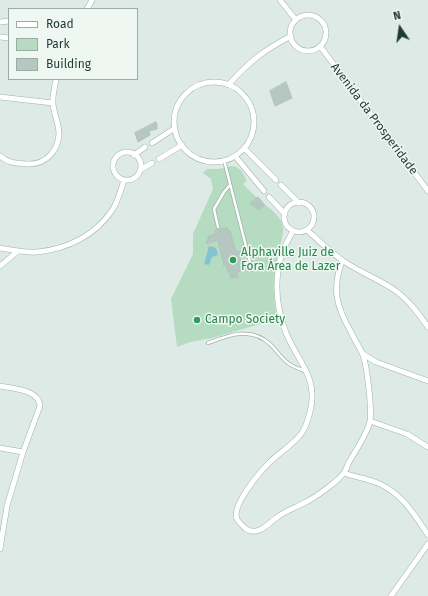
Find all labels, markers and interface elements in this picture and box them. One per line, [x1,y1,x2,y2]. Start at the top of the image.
legend [8,8,138,80]
north arrow [380,8,420,48]
text: N [392,9,402,23]
text: Road [46,17,74,31]
text: Park [46,37,70,51]
text: Building [46,57,91,71]
street label: Avenida da Prosperidade [327,60,421,178]
place label: Alphaville Juiz de Fora Área de Lazer [241,246,340,274]
marker: Alphaville Juiz de Fora Área de Lazer [228,255,238,265]
place label: Campo Society [205,313,285,327]
marker: Campo Society [192,315,202,325]

